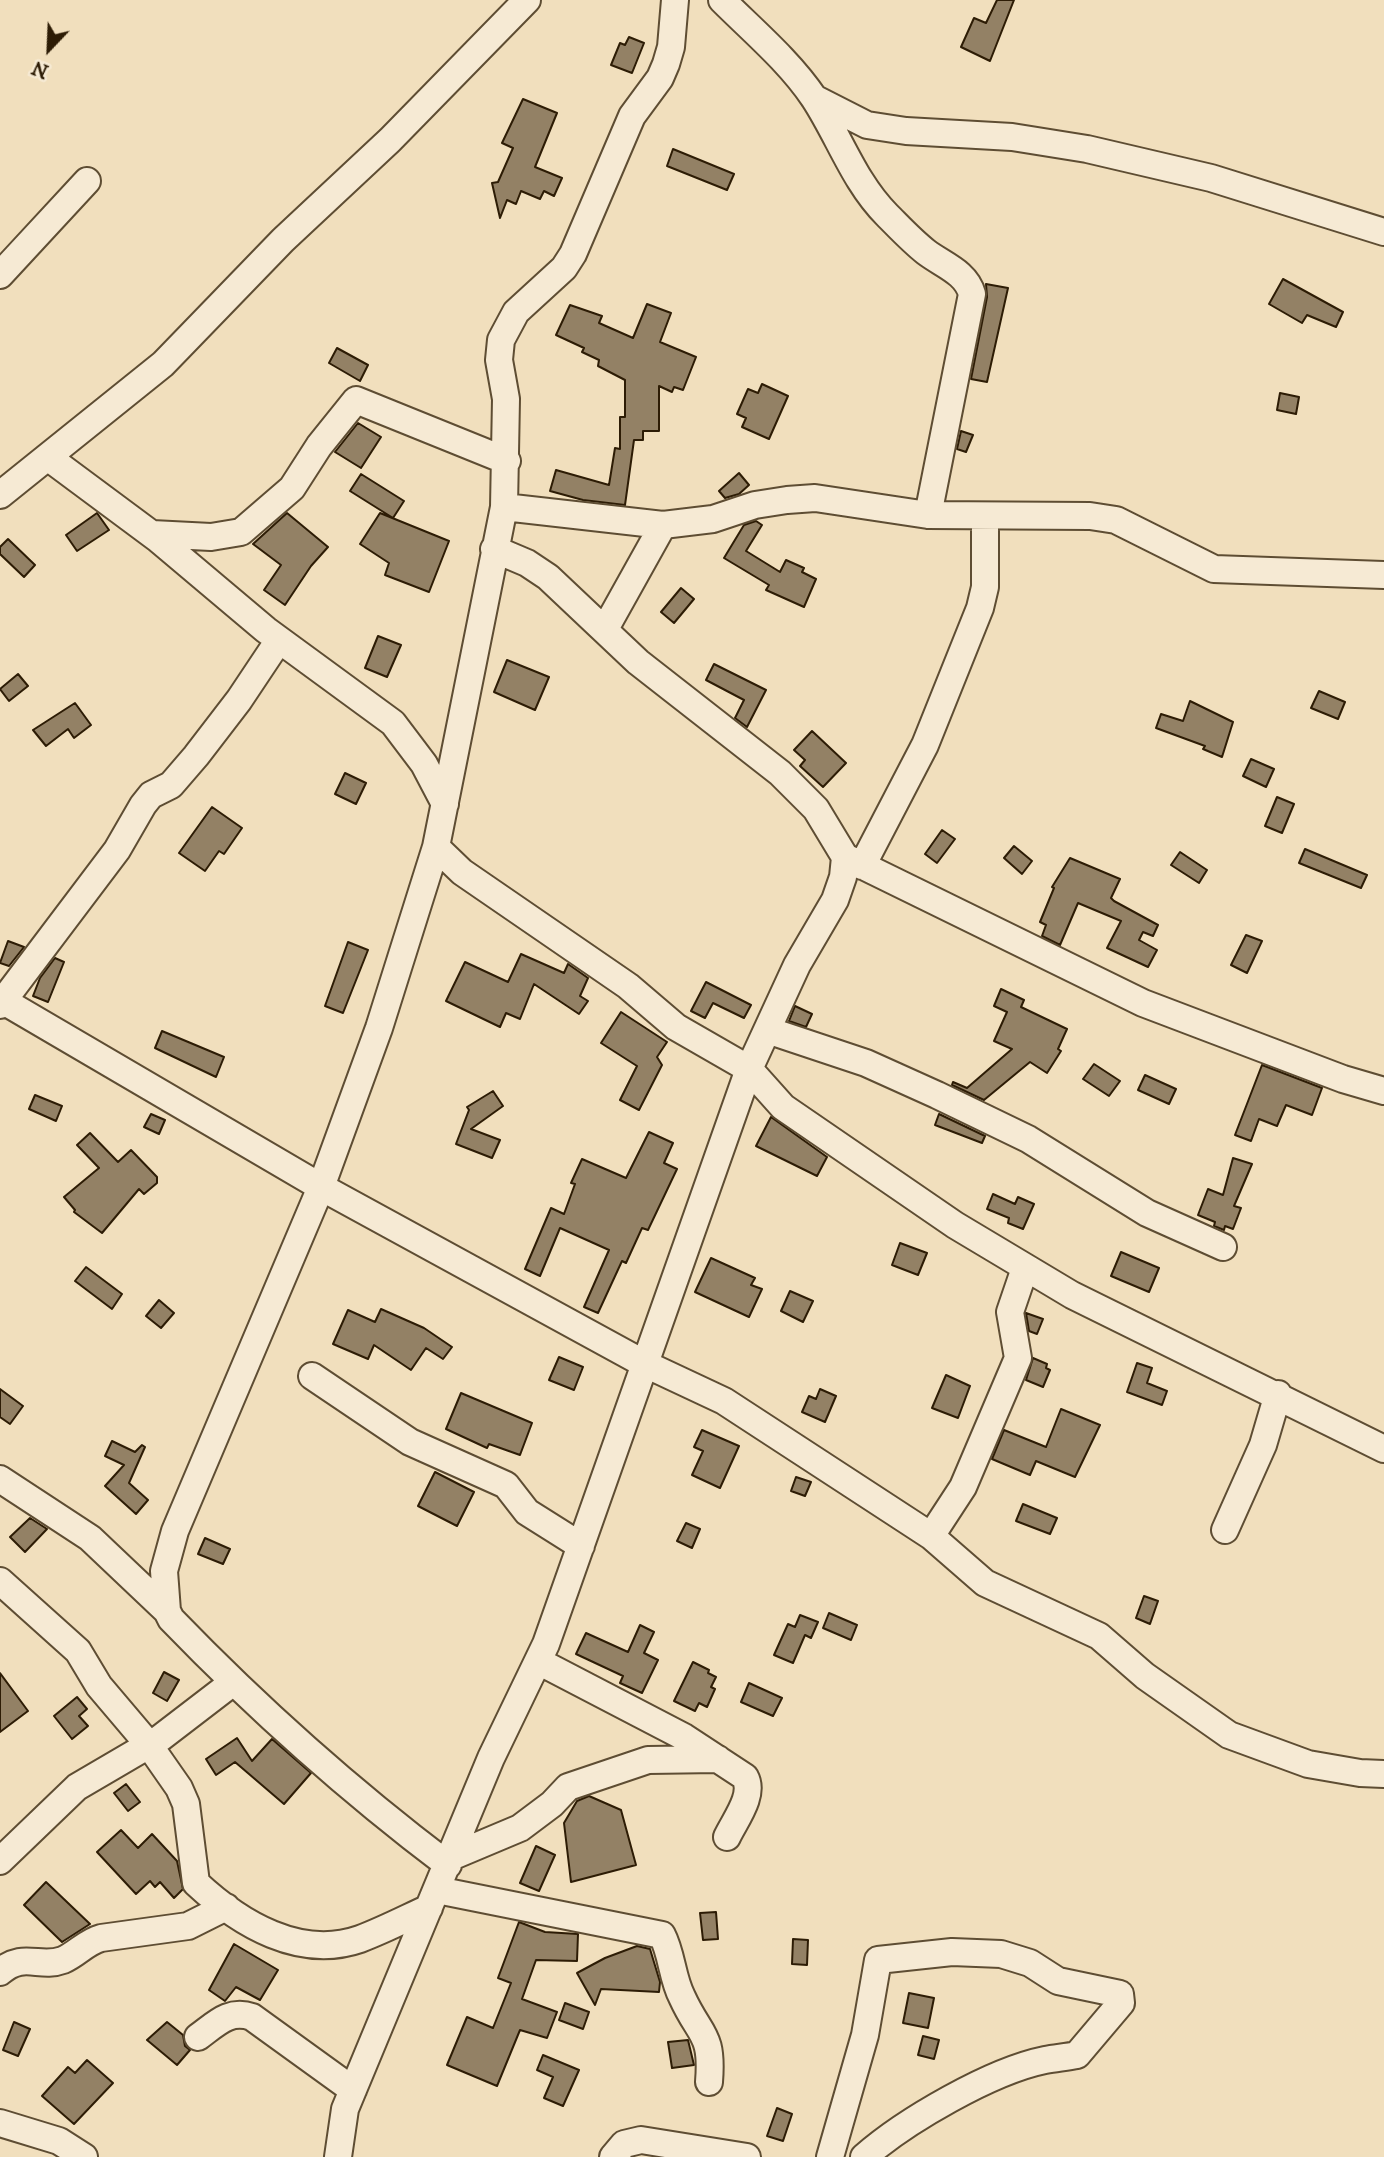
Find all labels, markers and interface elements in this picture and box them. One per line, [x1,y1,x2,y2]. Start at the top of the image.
north arrow [14,14,84,84]
text: N [29,55,52,82]

